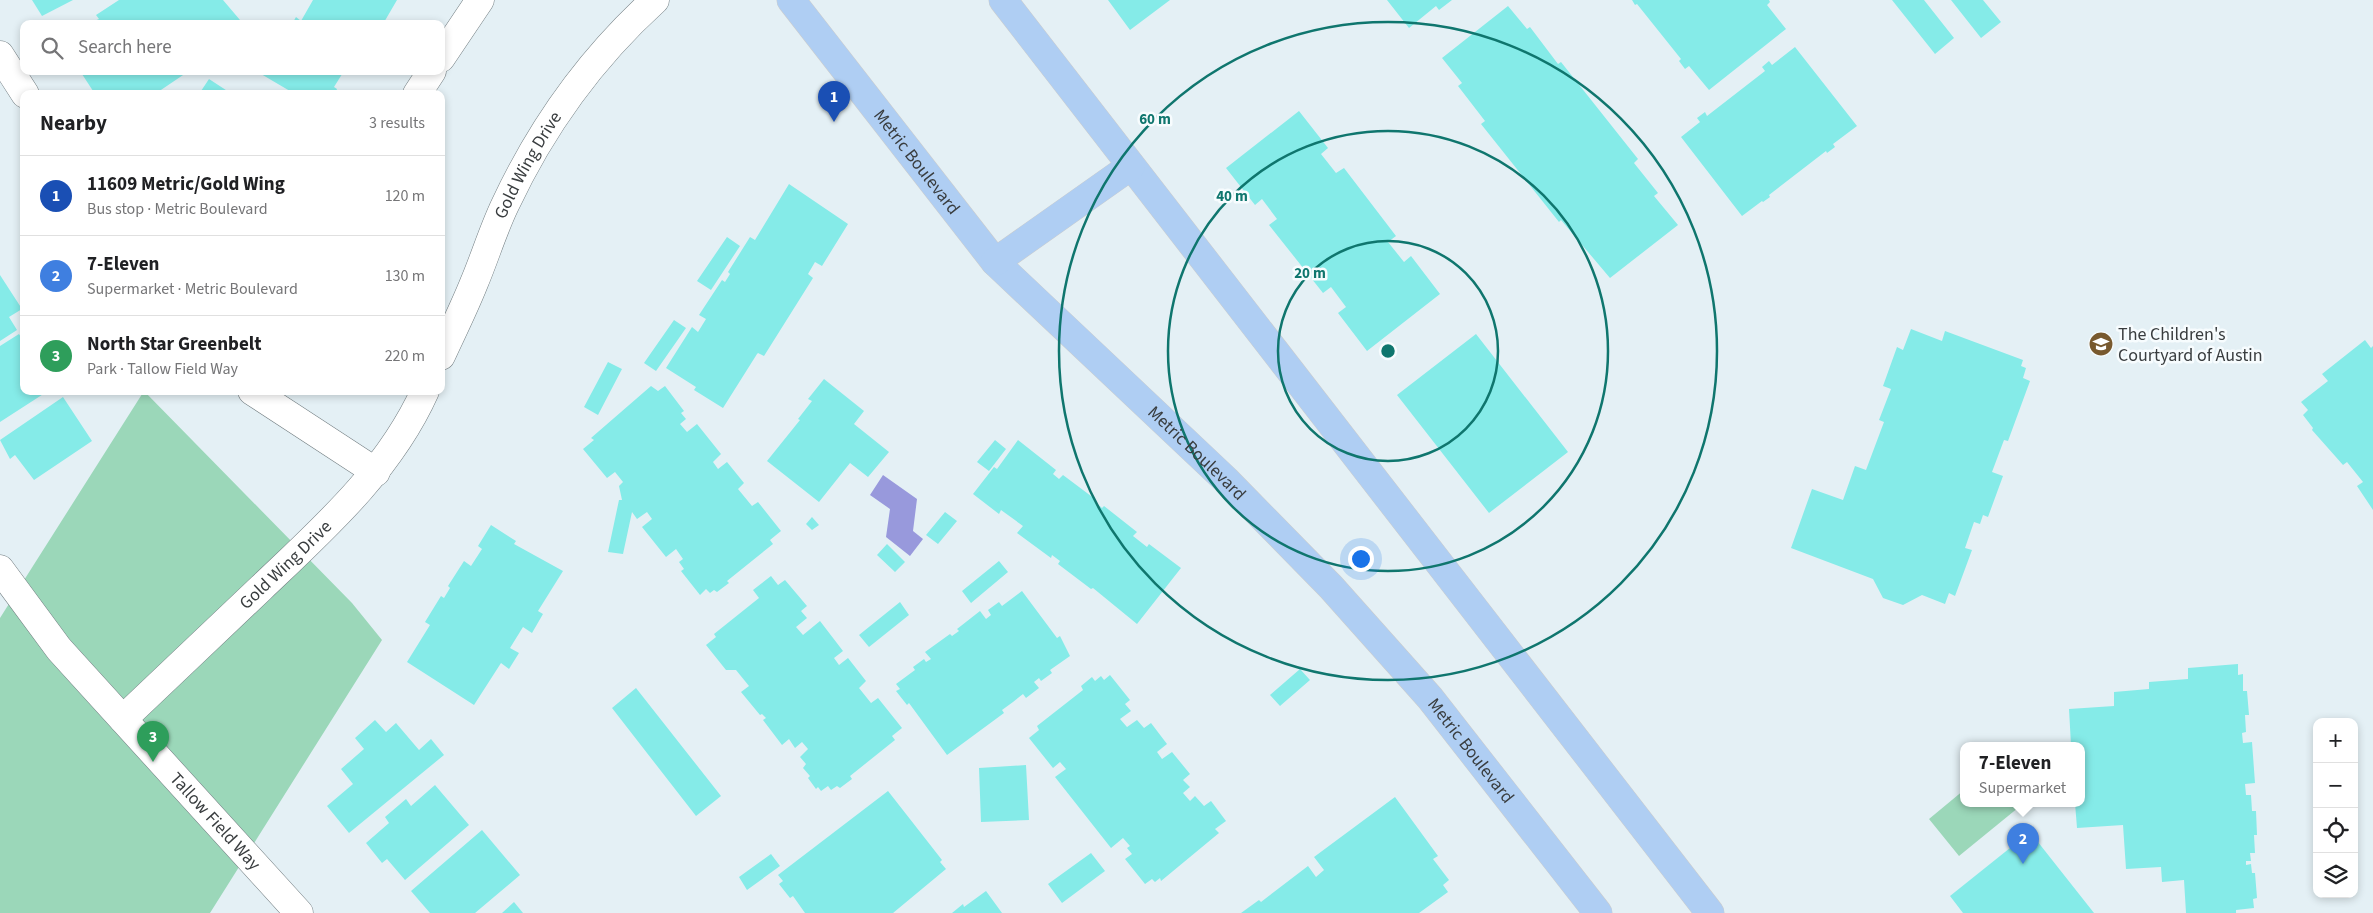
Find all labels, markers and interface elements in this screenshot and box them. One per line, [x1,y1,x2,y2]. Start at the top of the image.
search box [20,20,445,75]
icon: search [38,34,66,62]
text: Search here [78,34,172,61]
pin: 1 [818,81,850,122]
street label: Metric Boulevard [868,104,966,220]
street label: Gold Wing Drive [488,107,568,223]
text: Nearby [40,108,107,138]
text: 60 m [1139,109,1171,130]
text: 3 results [369,112,425,134]
text: 11609 Metric/Gold Wing [87,171,285,198]
text: 1 [52,185,60,207]
text: 120 m [385,185,425,207]
text: 40 m [1216,186,1248,207]
text: Bus stop · Metric Boulevard [87,198,268,220]
text: 7-Eleven [87,251,159,278]
text: 20 m [1294,263,1326,284]
text: 2 [52,265,60,287]
text: 130 m [385,265,425,287]
text: Supermarket · Metric Boulevard [87,278,298,300]
place label: The Children's Courtyard of Austin [2118,322,2263,368]
text: North Star Greenbelt [87,331,261,358]
school or university icon: The Children's Courtyard of Austin [2088,331,2114,357]
centre of rings [1379,342,1397,360]
text: 3 [52,345,60,367]
text: 220 m [385,345,425,367]
text: Park · Tallow Field Way [87,358,238,380]
street label: Metric Boulevard [1142,400,1251,506]
street label: Gold Wing Drive [234,515,338,615]
your location [1348,546,1374,572]
street label: Metric Boulevard [1422,693,1520,809]
map controls [2313,718,2358,898]
button: + [2313,718,2358,763]
pin: 3 [137,721,169,762]
popup [1960,742,2085,807]
text: 7-Eleven [1979,750,2051,777]
button: − [2313,763,2358,808]
street label: Tallow Field Way [164,767,267,876]
text: Supermarket [1979,777,2066,799]
button: locate [2313,808,2358,853]
pin: 2 [2007,823,2039,864]
button: layers [2313,853,2358,898]

